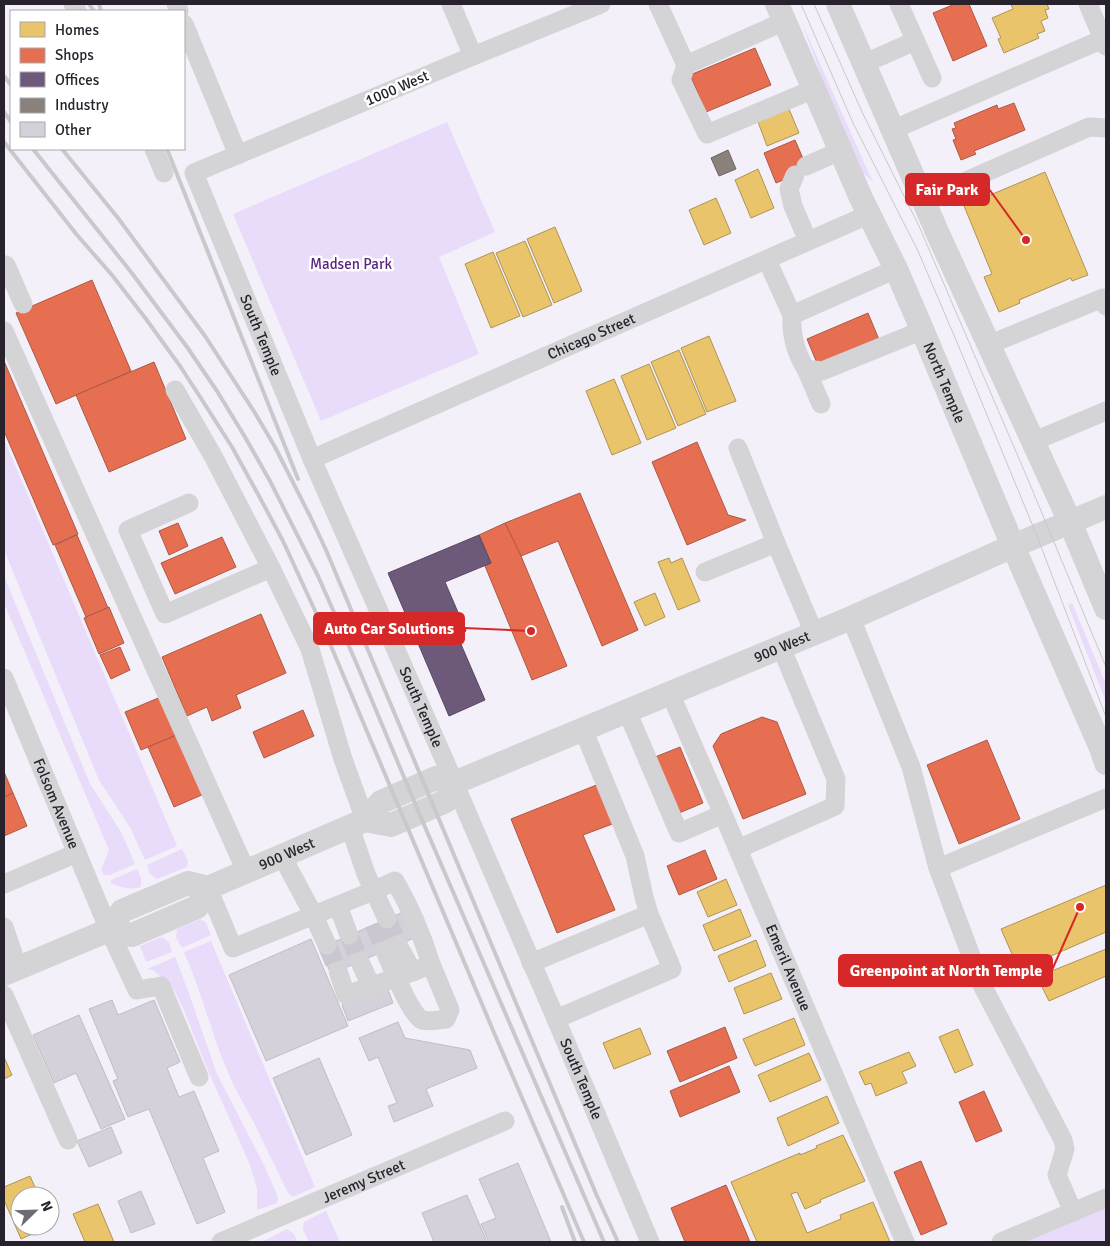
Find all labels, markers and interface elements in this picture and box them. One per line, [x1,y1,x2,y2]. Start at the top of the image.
legend [10,10,185,150]
text: Homes [55,21,99,39]
text: Shops [55,46,94,64]
street label: 1000 West [363,67,431,109]
text: Offices [55,71,100,89]
text: Industry [55,96,108,114]
text: Other [55,121,92,139]
callout: Fair Park [906,174,989,205]
text: Fair Park [916,180,979,200]
park label: Madsen Park [310,255,392,273]
street label: South Temple [236,292,286,378]
street label: Chicago Street [545,309,638,364]
street label: North Temple [919,339,969,426]
callout: Auto Car Solutions [314,613,464,644]
text: Auto Car Solutions [324,619,454,639]
street label: 900 West [751,627,813,666]
street label: South Temple [395,664,447,750]
street label: Folsom Avenue [29,756,83,851]
street label: 900 West [256,834,317,874]
street label: Emeril Avenue [762,922,815,1014]
callout: Greenpoint at North Temple [839,955,1052,986]
text: Greenpoint at North Temple [850,961,1042,981]
street label: South Temple [556,1036,606,1122]
street label: Jeremy Street [320,1156,408,1207]
north arrow [10,1186,60,1236]
text: N [37,1198,56,1214]

